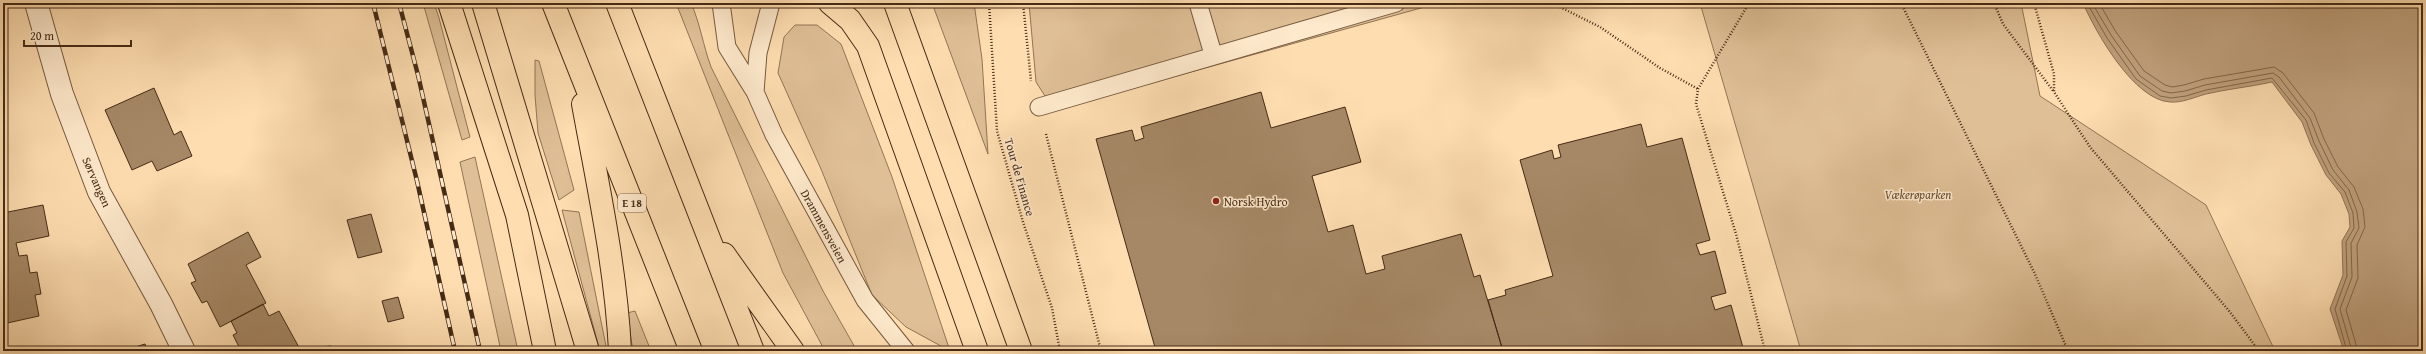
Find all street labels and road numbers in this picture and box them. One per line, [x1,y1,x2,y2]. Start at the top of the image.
street label: Tour de Finance [1001,136,1039,218]
street label: Sørvangen [78,154,116,210]
street label: Drammensveien [797,186,851,266]
road number: E 18 [618,194,646,212]

